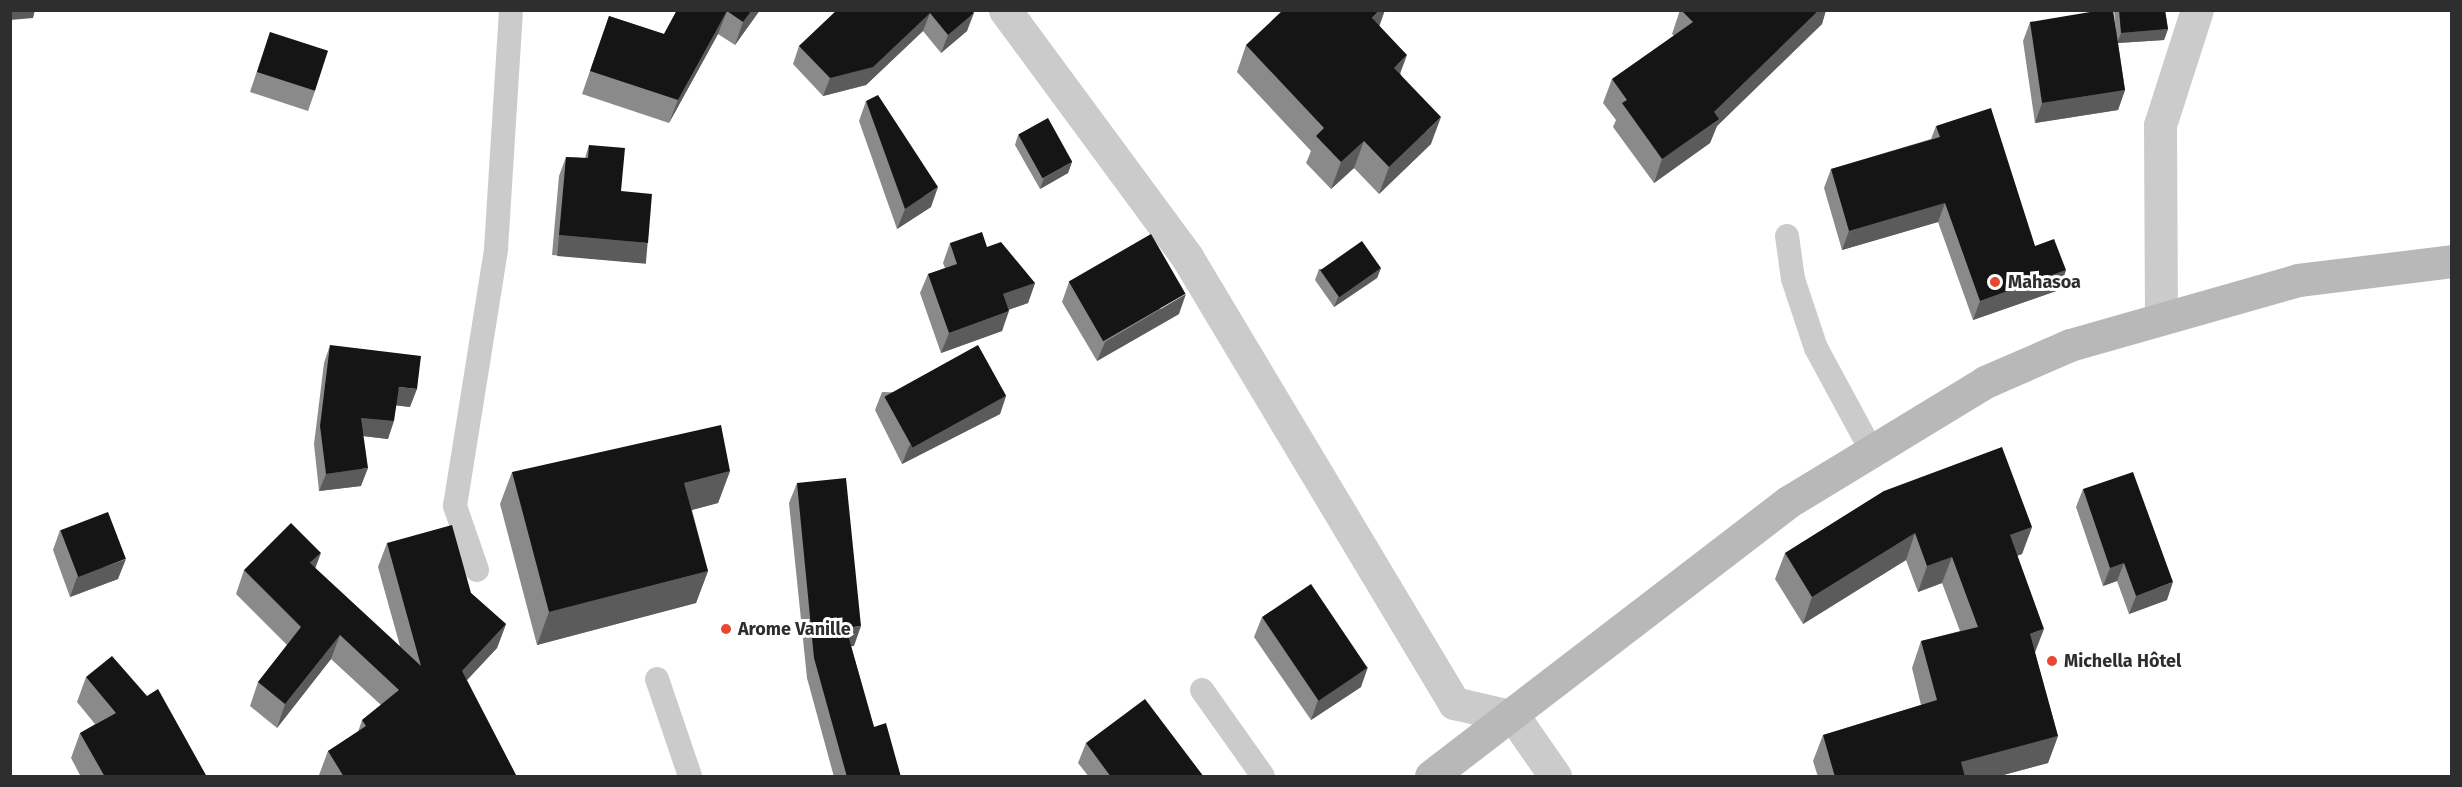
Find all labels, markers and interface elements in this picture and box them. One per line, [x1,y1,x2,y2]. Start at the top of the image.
place label: Mahasoa [2008,271,2081,293]
marker: Mahasoa [1986,273,2004,291]
place label: Arome Vanille [738,618,851,640]
marker: Arome Vanille [719,622,733,636]
place label: Michella Hôtel [2064,650,2181,672]
marker: Michella Hôtel [2045,654,2059,668]

